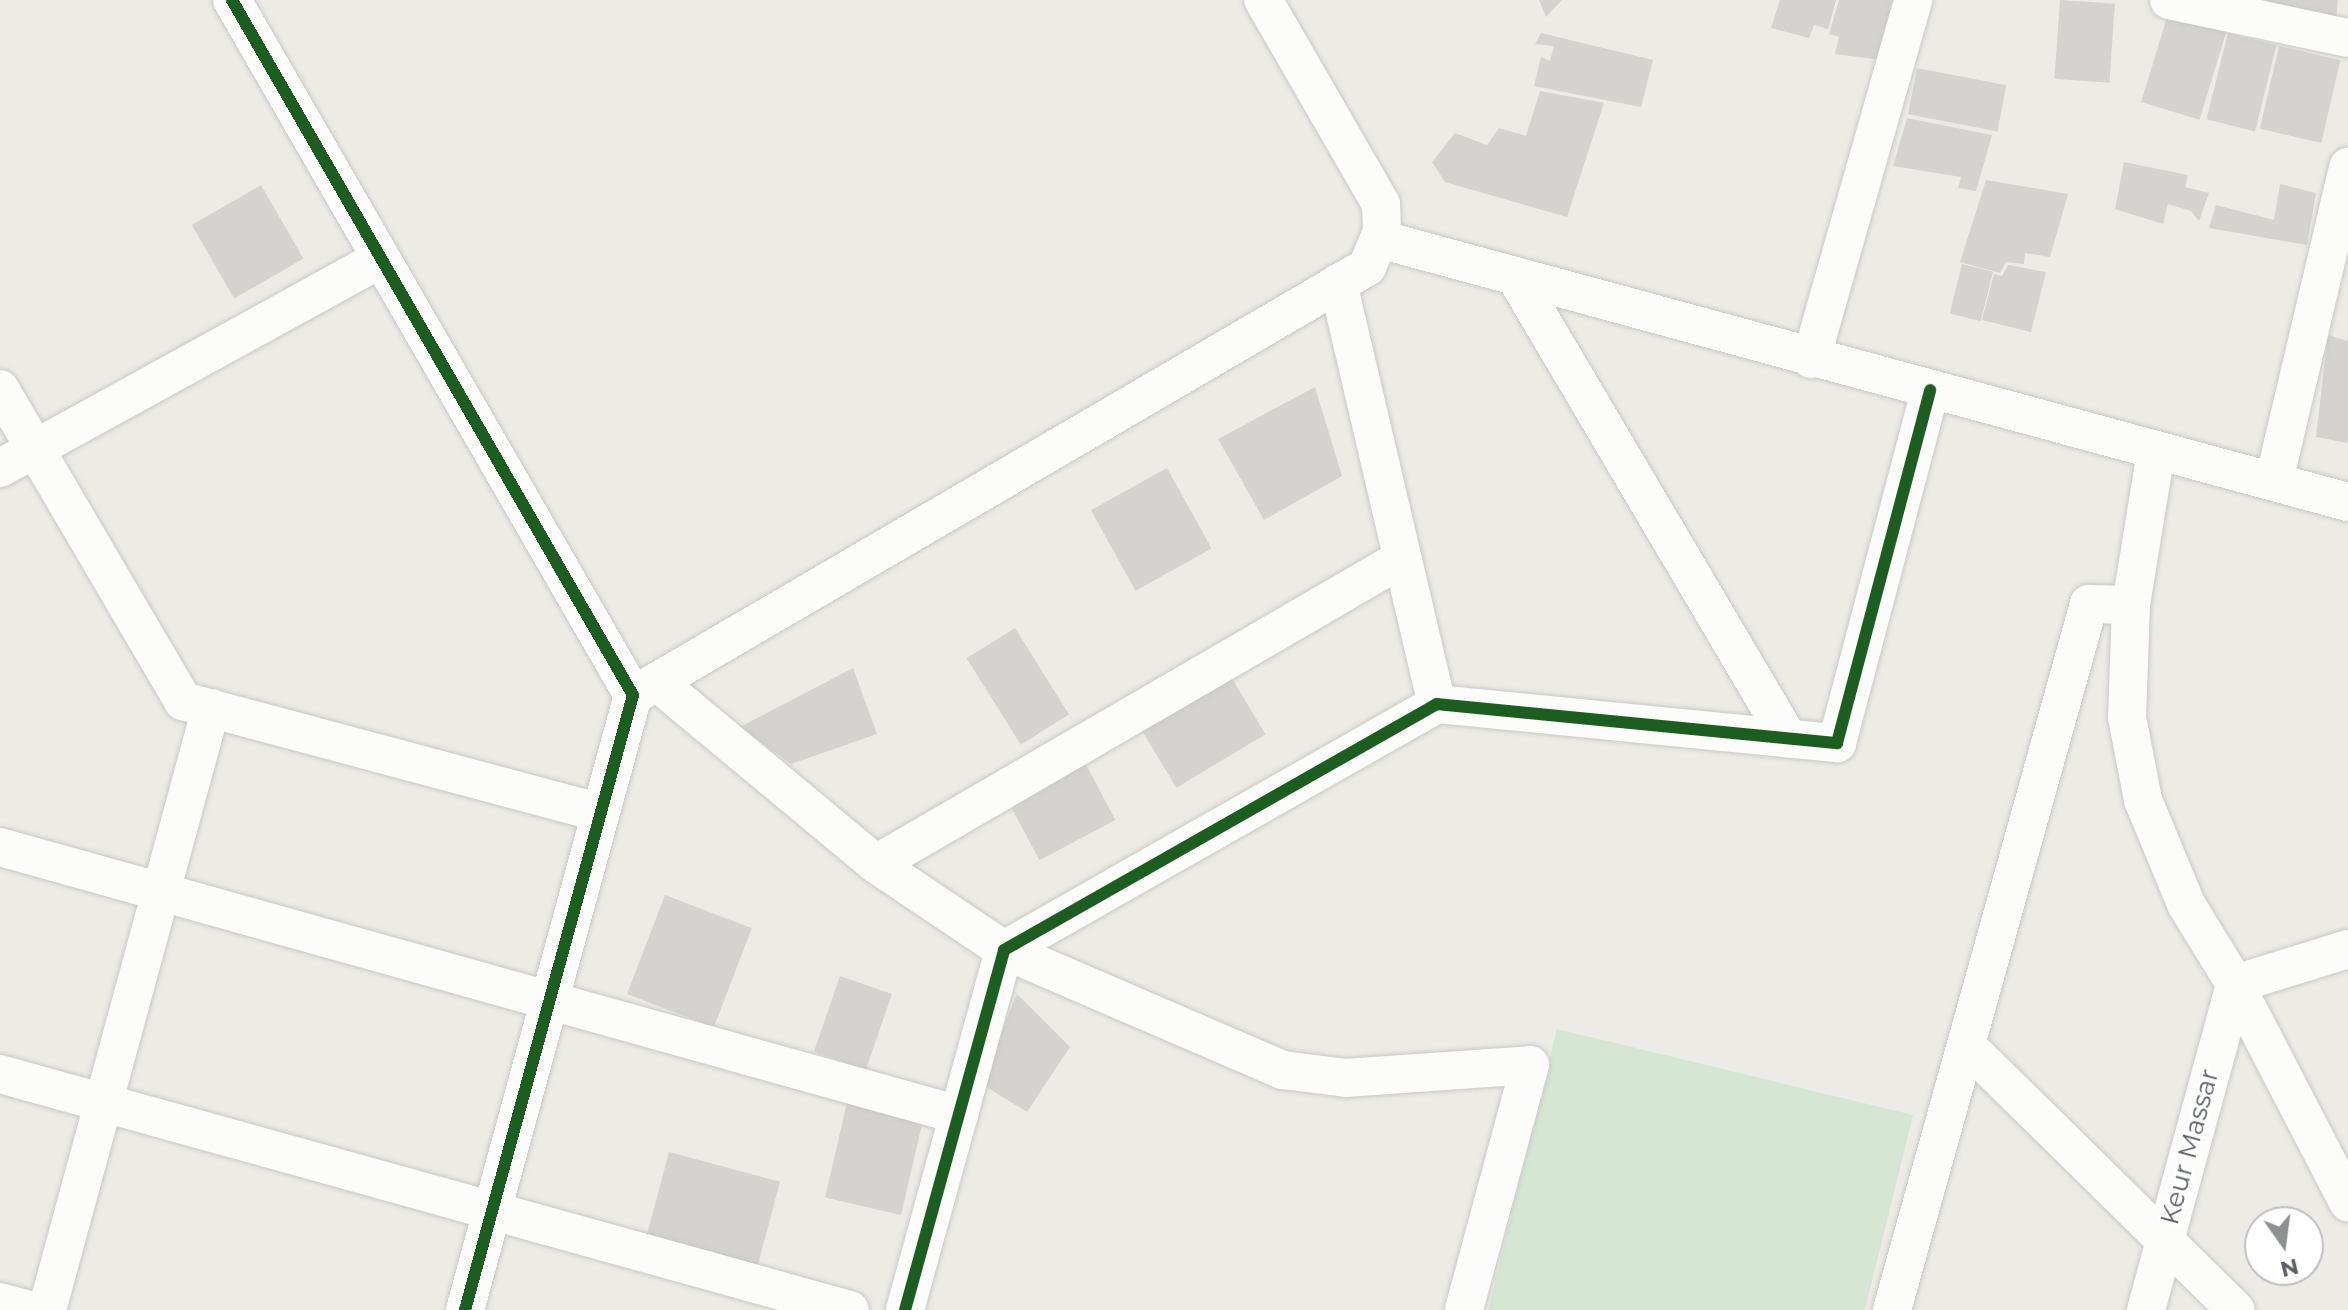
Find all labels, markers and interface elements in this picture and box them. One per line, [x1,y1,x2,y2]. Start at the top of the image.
street label: Keur Massar [2154,1066,2226,1228]
north arrow [2244,1206,2324,1286]
text: N [2278,1253,2301,1283]

